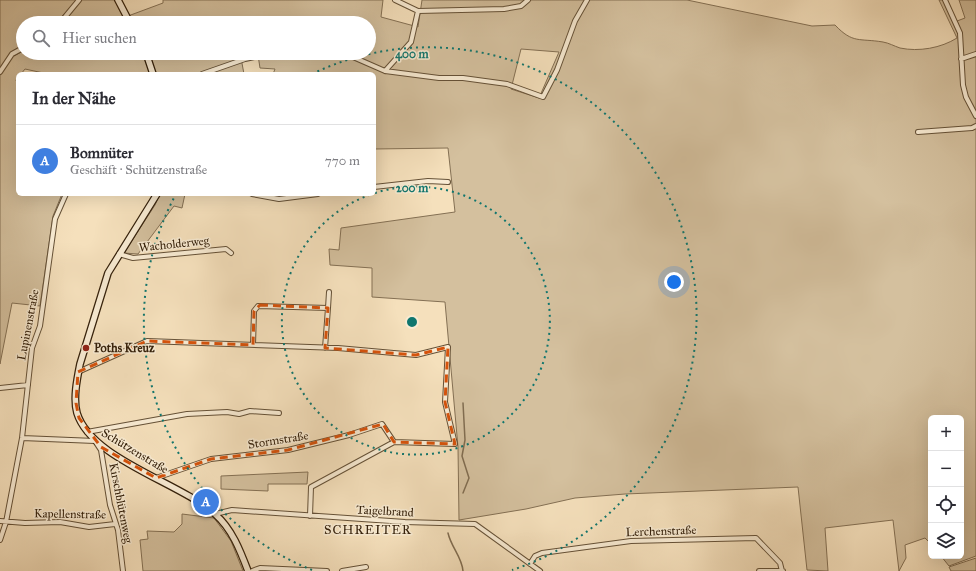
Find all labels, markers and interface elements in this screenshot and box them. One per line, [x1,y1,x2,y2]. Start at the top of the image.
search box [16,16,376,60]
icon: search [30,27,52,49]
text: Hier suchen [62,29,137,47]
text: 400 m [395,47,430,62]
text: In der Nähe [32,88,116,109]
text: Bomnüter [70,144,133,162]
text: A [41,153,49,169]
text: 770 m [325,153,360,169]
text: Geschäft · Schützenstraße [70,162,207,178]
text: 200 m [396,181,429,195]
street label: Wacholderweg [138,233,210,256]
your location [664,272,684,292]
street label: Lupinenstraße [14,288,42,362]
centre of rings [405,315,419,329]
place label: Poths Kreuz [94,341,155,355]
marker: Poths Kreuz [81,343,91,353]
map controls [928,415,964,559]
button: + [928,415,964,451]
street label: Schützenstraße [99,426,171,476]
street label: Stormstraße [247,428,309,452]
button: − [928,451,964,487]
street label: Kirschblütenweg [105,462,136,545]
pin: A [193,487,219,517]
button: locate [928,487,964,523]
street label: Taigelbrand [356,503,414,520]
street label: Kapellenstraße [34,506,106,522]
district label: SCHREITER [324,522,412,538]
street label: Lerchenstraße [625,523,697,539]
button: layers [928,523,964,559]

